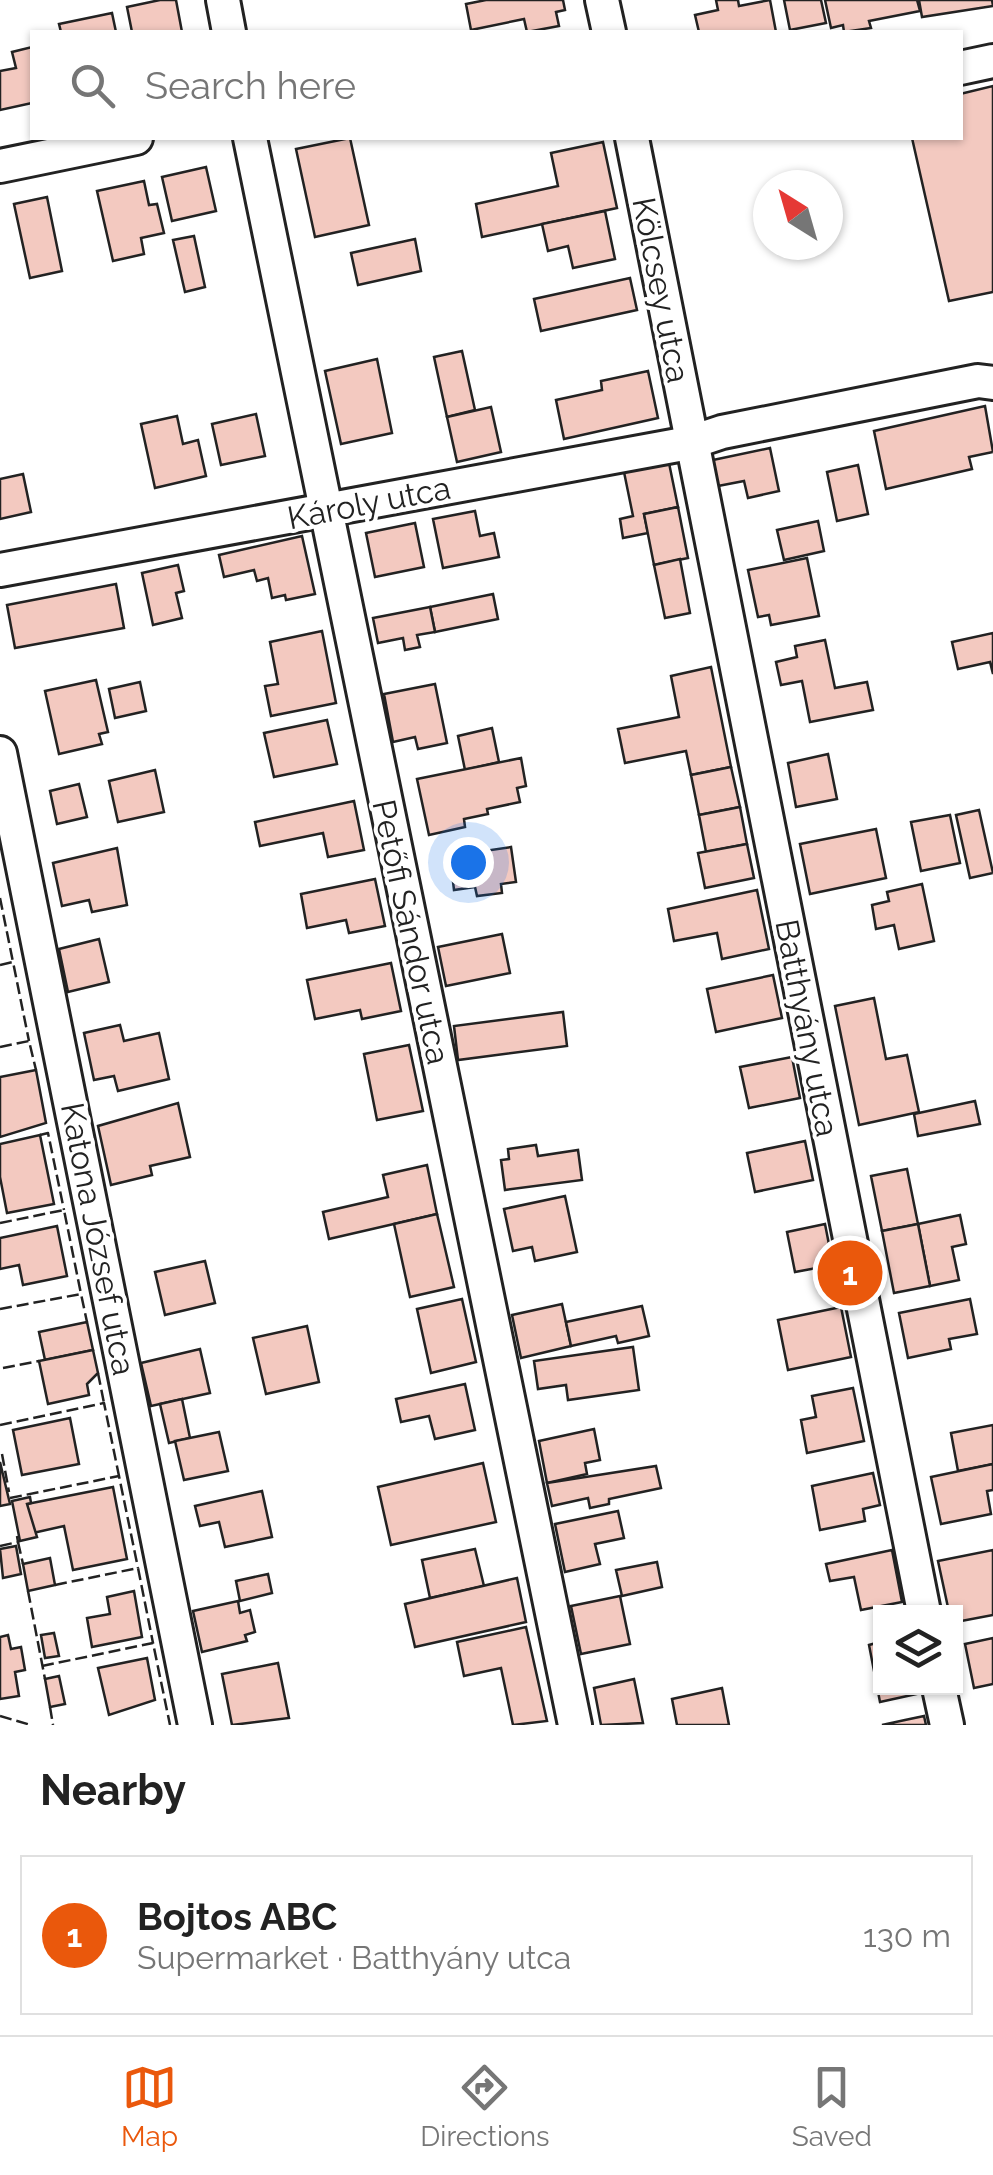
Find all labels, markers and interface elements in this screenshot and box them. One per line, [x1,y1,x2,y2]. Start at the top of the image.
search box [30,30,963,140]
icon: search [65,58,120,113]
text: Search here [145,63,356,108]
north arrow [753,170,843,260]
street label: Kölcsey utca [625,194,698,386]
street label: Károly utca [284,469,453,536]
street label: Petőfi Sándor utca [365,796,458,1067]
your location [443,837,494,888]
street label: Batthyány utca [768,916,847,1139]
street label: Katona József utca [54,1099,143,1378]
pin: 1 [818,1236,882,1310]
map controls [873,1605,963,1695]
button: layers [873,1605,963,1695]
text: Nearby [40,1766,186,1815]
text: Bojtos ABC [137,1894,337,1939]
text: 1 [67,1917,82,1954]
text: 130 m [863,1917,951,1954]
text: Supermarket · Batthyány utca [137,1939,571,1976]
tab: Map [121,2060,178,2153]
tab: Directions [420,2060,550,2153]
tab: Saved [792,2060,872,2153]

